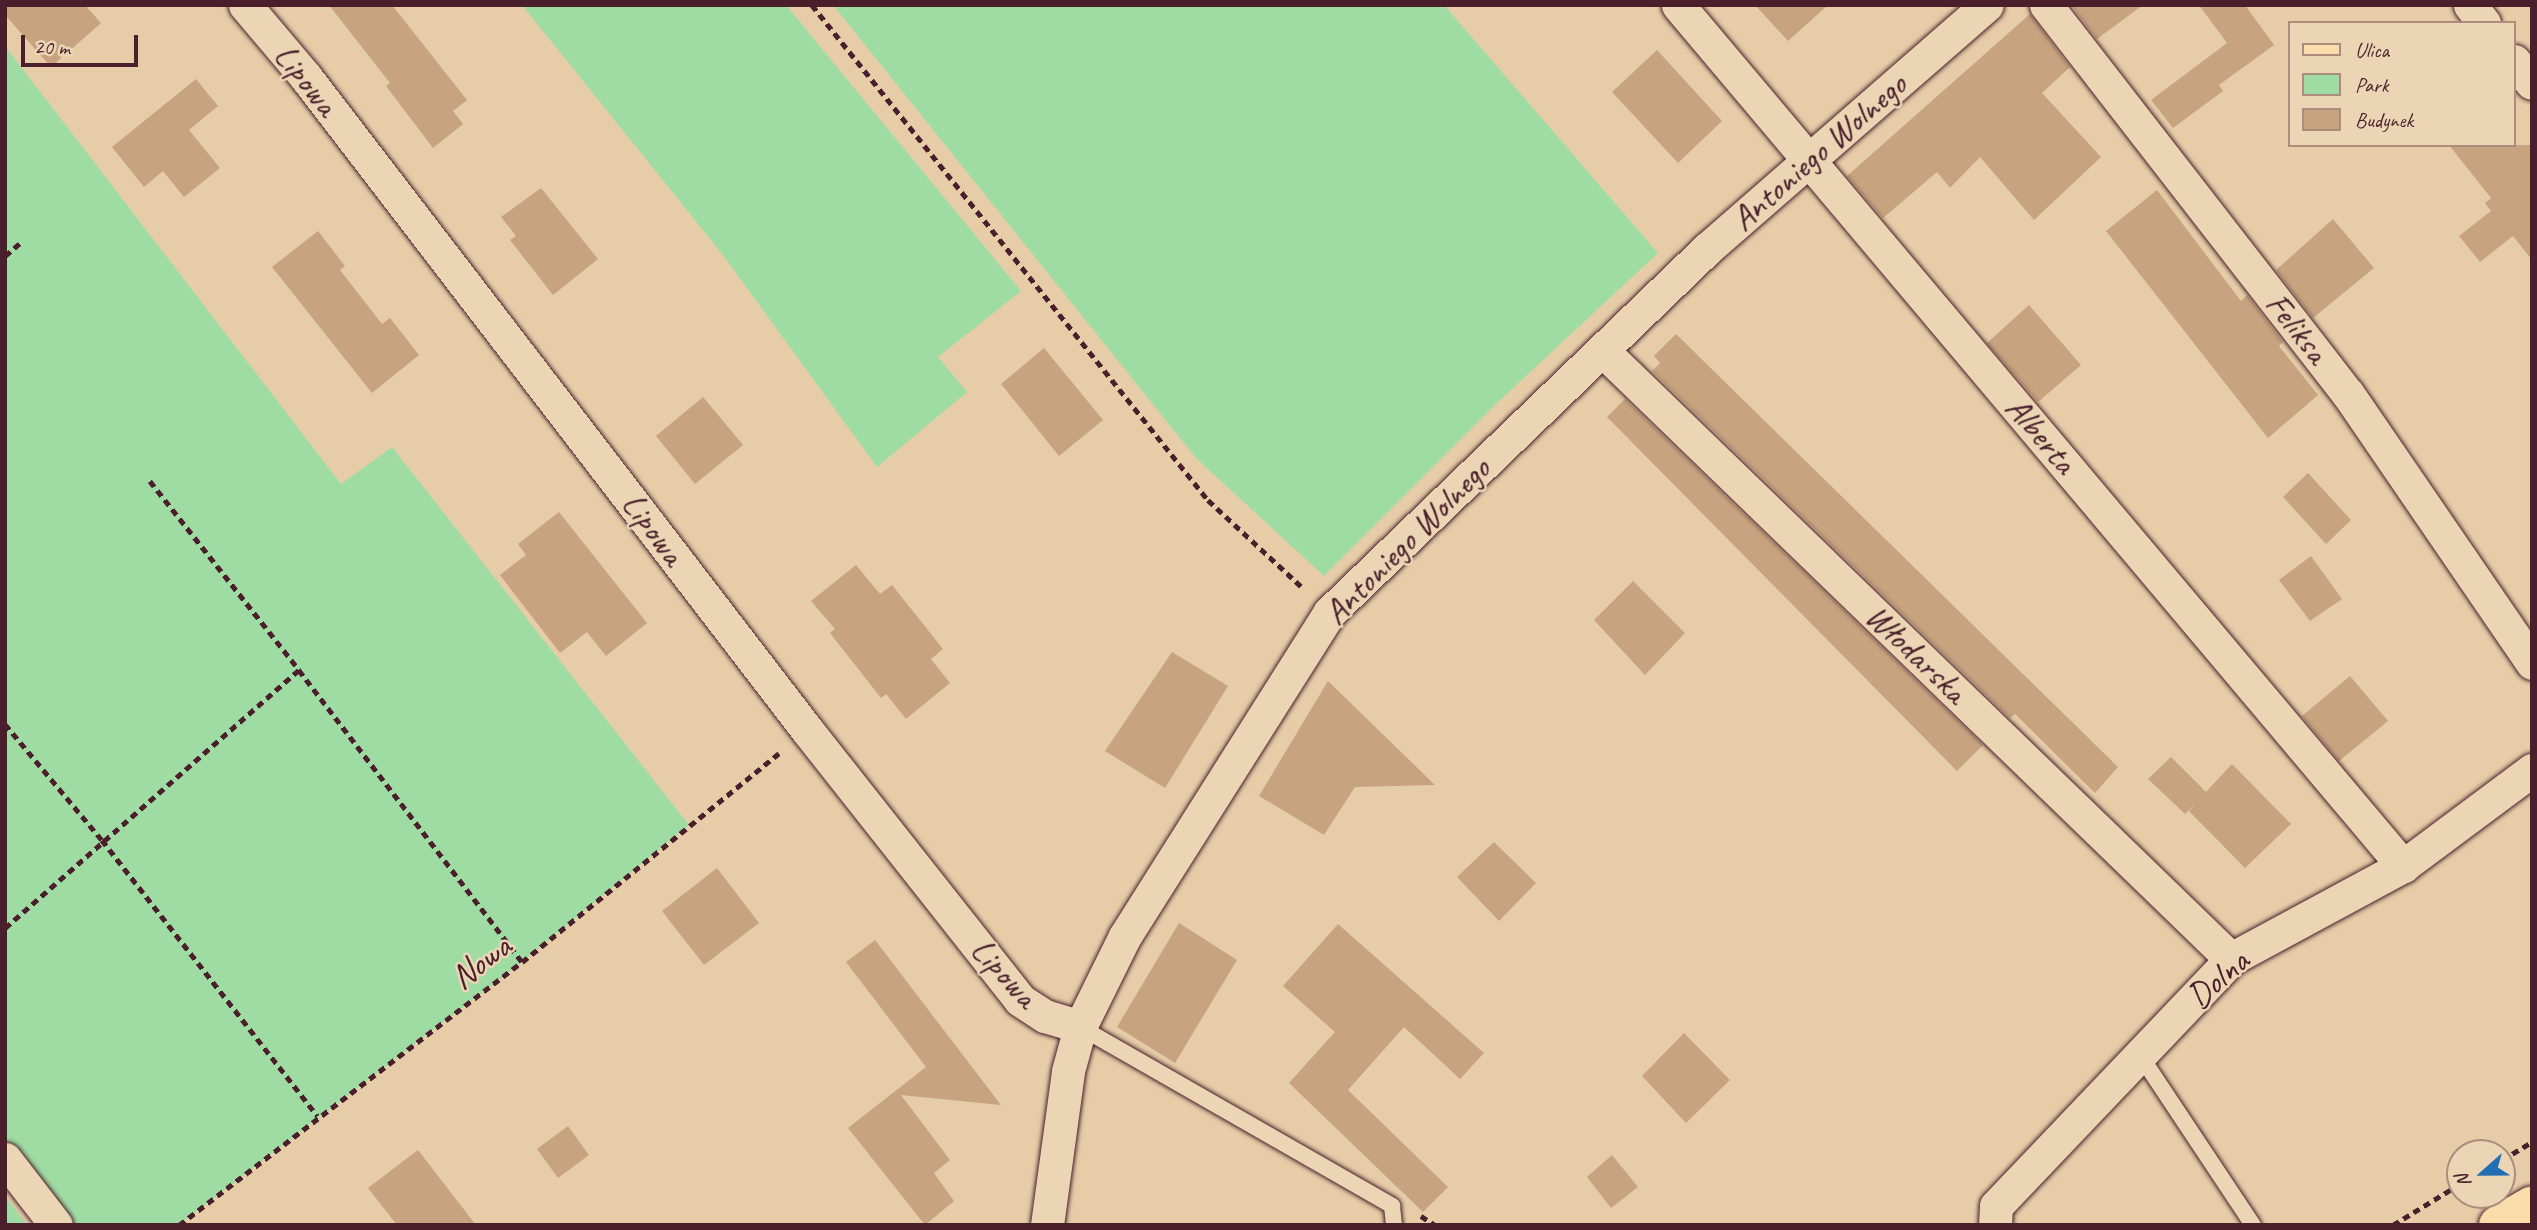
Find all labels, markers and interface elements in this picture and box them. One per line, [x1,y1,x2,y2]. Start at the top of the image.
scale bar [24,21,142,65]
legend [2288,21,2516,147]
text: 20 m [34,34,70,60]
street label: Lipowa [265,36,347,124]
text: Ulica [2355,37,2389,63]
street label: Antoniego Wolnego [1723,64,1915,240]
text: Park [2355,72,2388,98]
text: Budynek [2355,107,2413,133]
street label: Feliksa [2256,284,2338,372]
street label: Alberta [1997,388,2085,482]
street label: Antoniego Wolnego [1315,449,1499,633]
street label: Lipowa [612,484,694,574]
street label: Włodarska [1856,596,1976,712]
street label: Nowa [442,926,520,998]
street label: Lipowa [961,929,1047,1017]
street label: Dolna [2178,941,2258,1017]
north arrow [2446,1139,2516,1209]
text: N [2450,1171,2477,1191]

